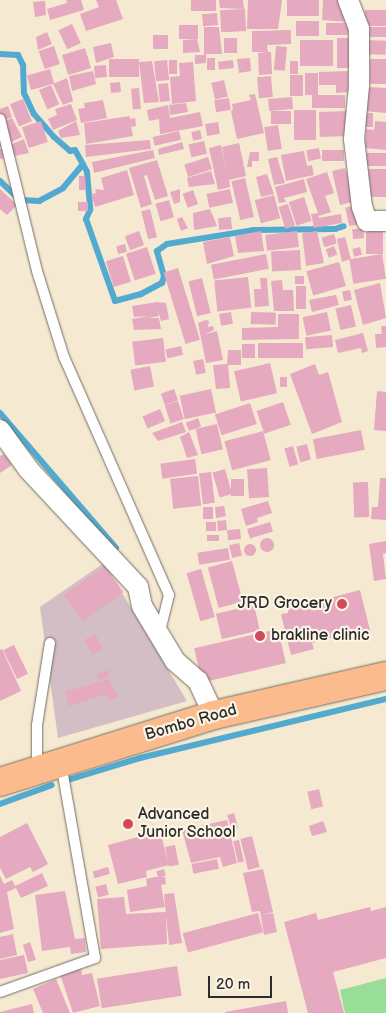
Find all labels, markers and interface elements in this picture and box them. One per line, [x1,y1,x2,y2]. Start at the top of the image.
place label: JRD Grocery [238,594,332,614]
marker: JRD Grocery [336,598,348,610]
place label: brakline clinic [271,626,370,646]
marker: brakline clinic [253,629,267,643]
street label: Bombo Road [143,701,239,745]
place label: Advanced Junior School [138,805,236,843]
marker: Advanced Junior School [122,818,134,830]
scale bar [211,966,275,998]
text: 20 m [216,975,250,994]

